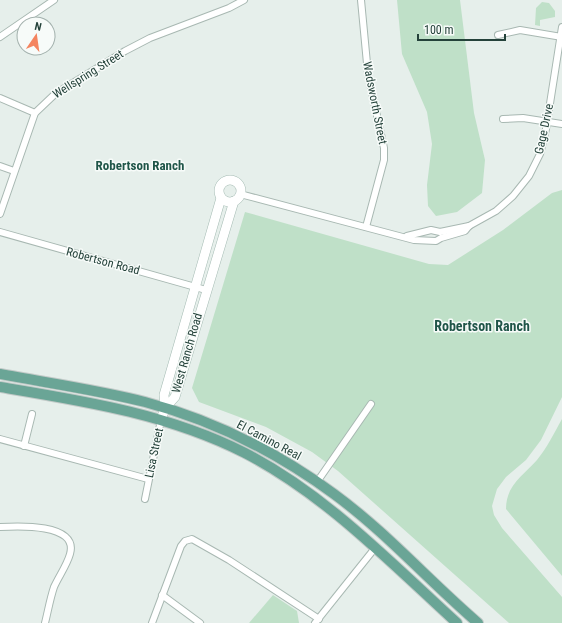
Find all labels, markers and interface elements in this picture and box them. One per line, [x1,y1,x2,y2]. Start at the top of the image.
north arrow [16,16,56,56]
scale bar [418,16,505,42]
text: N [33,20,43,34]
text: 100 m [424,23,454,37]
street label: Wellspring Street [50,46,126,101]
street label: Wadsworth Street [360,60,390,146]
street label: Gage Drive [532,102,556,155]
district label: Robertson Ranch [96,158,184,173]
street label: Robertson Road [65,244,141,278]
street label: West Ranch Road [169,311,205,395]
district label: Robertson Ranch [434,318,530,334]
street label: El Camino Real [234,417,304,463]
street label: Lisa Street [142,426,166,479]

